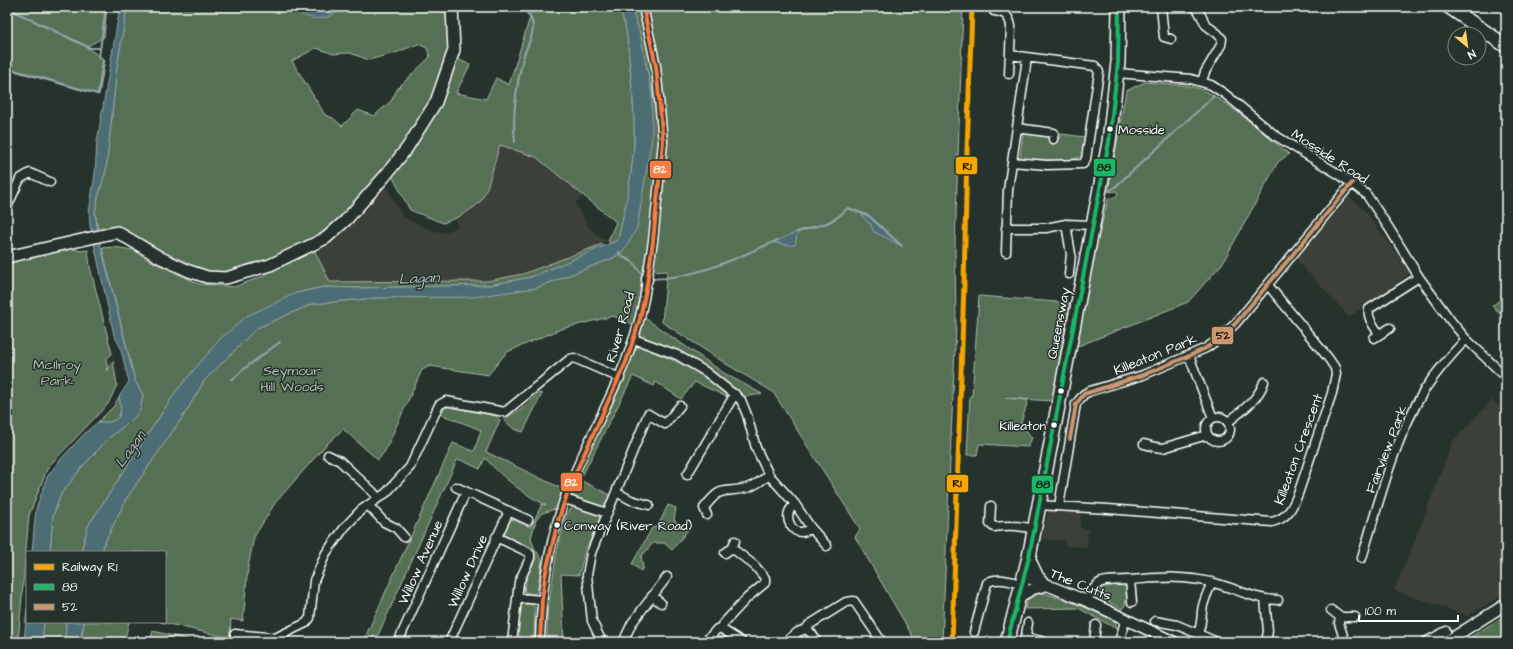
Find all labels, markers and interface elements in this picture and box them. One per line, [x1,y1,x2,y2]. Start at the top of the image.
north arrow [1447,26,1487,66]
text: N [1465,46,1478,63]
place label: Mosside [1118,121,1165,139]
marker: Mosside [1105,124,1115,134]
street label: Mosside Road [1287,124,1372,189]
line badge: R1 [955,156,978,175]
line badge: 88 [1093,158,1116,177]
text: R1 [962,159,972,174]
line badge: 82 [649,160,672,179]
text: 88 [1097,160,1112,175]
text: 82 [653,162,667,177]
water label: Lagan [398,267,441,291]
street label: Queensway [1042,285,1076,361]
street label: River Road [601,290,641,365]
line badge: 52 [1211,326,1234,345]
text: 52 [1216,328,1231,343]
street label: Killeaton Park [1111,329,1200,381]
park label: McIlroy Park [33,355,81,391]
park label: Seymour Hill Woods [260,361,324,397]
unlabelled marker [1056,386,1066,396]
street label: Killeaton Crescent [1270,391,1328,508]
street label: Fairview Park [1361,402,1413,496]
place label: Killeaton [999,417,1046,435]
marker: Killeaton [1049,420,1059,430]
water label: Lagan [110,425,153,473]
line badge: 82 [560,472,583,492]
line badge: R1 [946,474,969,493]
text: 82 [564,475,578,490]
line badge: 88 [1031,475,1054,494]
text: R1 [952,476,962,491]
text: 88 [1036,477,1051,492]
street label: Willow Avenue [393,517,449,608]
place label: Conway (River Road) [564,517,693,536]
marker: Conway (River Road) [552,520,562,530]
street label: Willow Drive [443,531,493,611]
legend [26,551,166,623]
text: Railway R1 [62,559,118,577]
street label: The Cutts [1047,564,1114,606]
text: 88 [62,579,78,596]
scale bar [1359,597,1458,623]
text: 52 [62,599,77,616]
text: 100 m [1365,603,1396,620]

